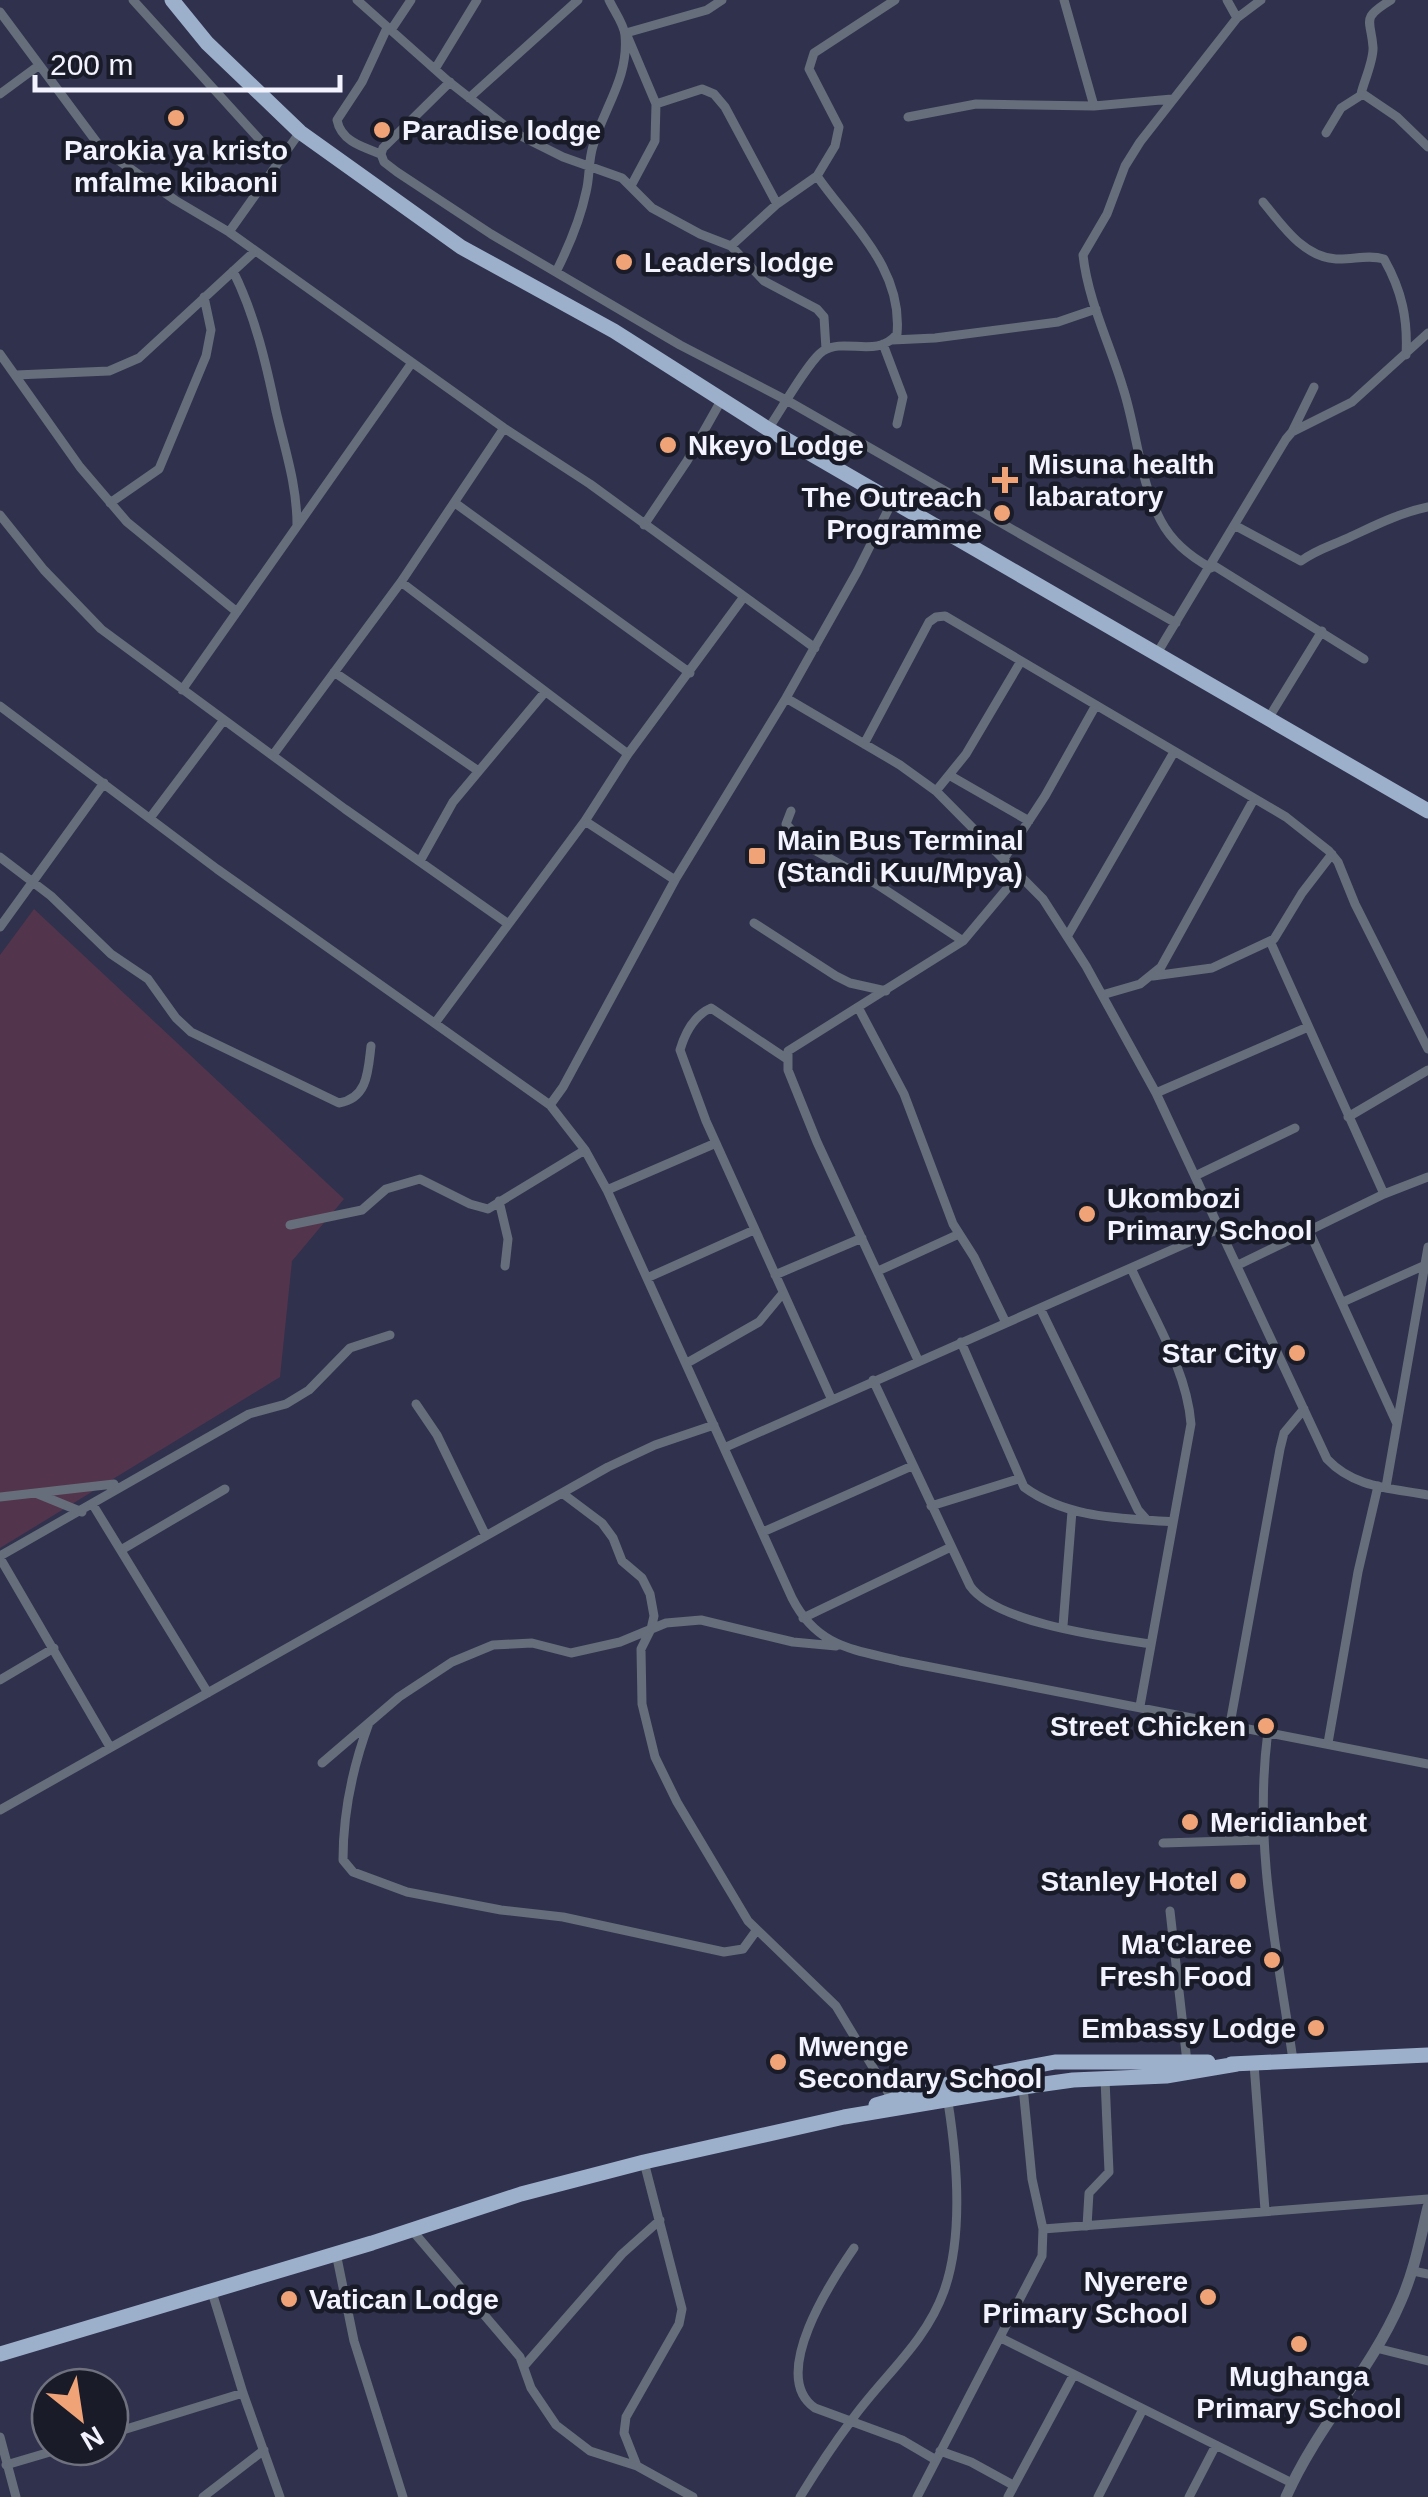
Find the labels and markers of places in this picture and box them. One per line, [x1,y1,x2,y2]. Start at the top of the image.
marker: Parokia ya kristo mfalme kibaoni [165,107,187,129]
place label: Paradise lodge [402,115,601,146]
marker: Paradise lodge [371,119,393,141]
place label: Parokia ya kristo mfalme kibaoni [64,135,288,198]
place label: Leaders lodge [644,247,834,278]
marker: Leaders lodge [613,251,635,273]
place label: Nkeyo Lodge [688,430,864,461]
marker: Nkeyo Lodge [657,434,679,456]
place label: Misuna health labaratory [1028,449,1215,512]
marker: Misuna health labaratory [992,467,1018,493]
place label: The Outreach Programme [802,482,982,545]
marker: The Outreach Programme [991,502,1013,524]
place label: Main Bus Terminal (Standi Kuu/Mpya) [777,825,1024,888]
marker: Main Bus Terminal (Standi Kuu/Mpya) [746,845,768,867]
place label: Ukombozi Primary School [1107,1183,1312,1246]
marker: Ukombozi Primary School [1076,1203,1098,1225]
place label: Star City [1162,1338,1277,1369]
marker: Star City [1286,1342,1308,1364]
place label: Street Chicken [1050,1711,1246,1742]
marker: Street Chicken [1255,1715,1277,1737]
place label: Meridianbet [1210,1807,1367,1838]
marker: Meridianbet [1179,1811,1201,1833]
place label: Stanley Hotel [1041,1866,1218,1897]
marker: Stanley Hotel [1227,1870,1249,1892]
place label: Ma'Claree Fresh Food [1100,1929,1252,1992]
marker: Ma'Claree Fresh Food [1261,1949,1283,1971]
place label: Embassy Lodge [1081,2013,1296,2044]
marker: Embassy Lodge [1305,2017,1327,2039]
place label: Mwenge Secondary School [798,2031,1042,2094]
marker: Mwenge Secondary School [767,2051,789,2073]
place label: Nyerere Primary School [983,2266,1188,2329]
place label: Vatican Lodge [309,2284,499,2315]
marker: Nyerere Primary School [1197,2286,1219,2308]
marker: Vatican Lodge [278,2288,300,2310]
marker: Mughanga Primary School [1288,2333,1310,2355]
place label: Mughanga Primary School [1196,2361,1402,2424]

